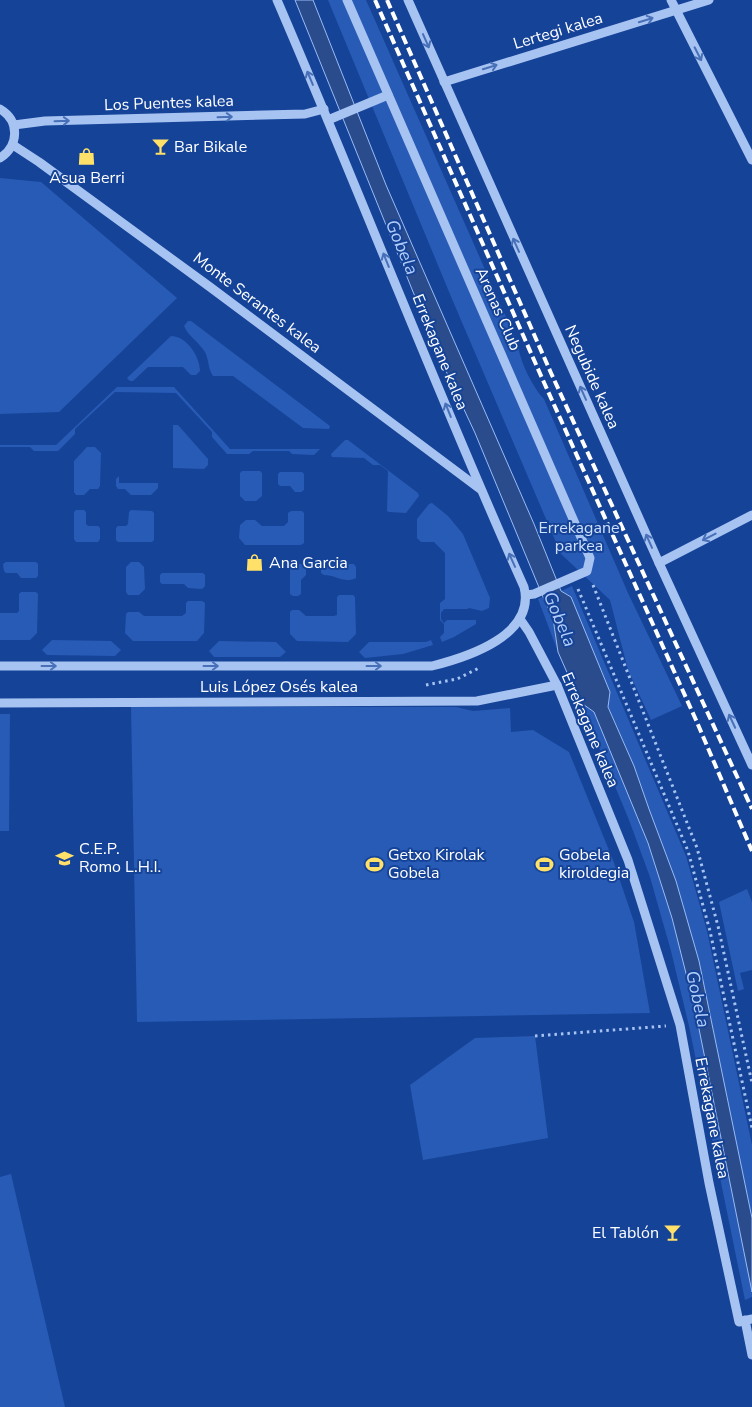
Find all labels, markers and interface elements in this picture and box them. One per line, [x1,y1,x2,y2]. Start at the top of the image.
street label: Lertegi kalea [511,7,605,55]
one-way arrow [637,14,653,24]
one-way arrow [421,33,431,48]
one-way arrow [694,46,704,61]
one-way arrow [482,62,498,72]
one-way arrow [305,71,315,86]
street label: Los Puentes kalea [104,90,234,116]
one-way arrow [216,112,232,121]
one-way arrow [54,116,70,126]
place label: Bar Bikale [174,136,247,158]
bar icon: Bar Bikale [150,137,170,157]
shop icon: Asua Berri [77,147,97,167]
place label: Asua Berri [49,167,125,189]
water label: Gobela [380,216,424,278]
one-way arrow [511,238,521,253]
street label: Monte Serantes kalea [188,247,326,359]
one-way arrow [381,253,391,268]
street label: Arenas Club [470,264,526,354]
street label: Errekagane kalea [407,291,473,413]
street label: Negubide kalea [559,321,625,433]
one-way arrow [577,386,587,401]
one-way arrow [443,403,453,418]
park label: Errekagane parkea [538,517,620,557]
one-way arrow [701,532,716,542]
one-way arrow [644,534,653,549]
place label: Ana Garcia [269,552,348,574]
shop icon: Ana Garcia [245,553,265,573]
one-way arrow [506,553,516,568]
water label: Gobela [538,588,582,650]
one-way arrow [40,661,56,671]
one-way arrow [202,661,219,671]
one-way arrow [365,661,381,671]
street label: Errekagane kalea [556,669,624,791]
street label: Luis López Osés kalea [200,676,358,698]
one-way arrow [726,714,736,729]
place label: C.E.P. Romo L.H.I. [79,838,161,878]
place label: Getxo Kirolak Gobela [388,844,486,884]
place label: Gobela kiroldegia [559,844,629,884]
school or university icon: C.E.P. Romo L.H.I. [55,848,75,868]
sports icon: Getxo Kirolak Gobela [364,854,384,874]
sports icon: Gobela kiroldegia [535,854,555,874]
water label: Gobela [680,968,716,1030]
street label: Errekagane kalea [689,1055,735,1181]
place label: El Tablón [592,1222,659,1244]
bar icon: El Tablón [663,1223,683,1243]

